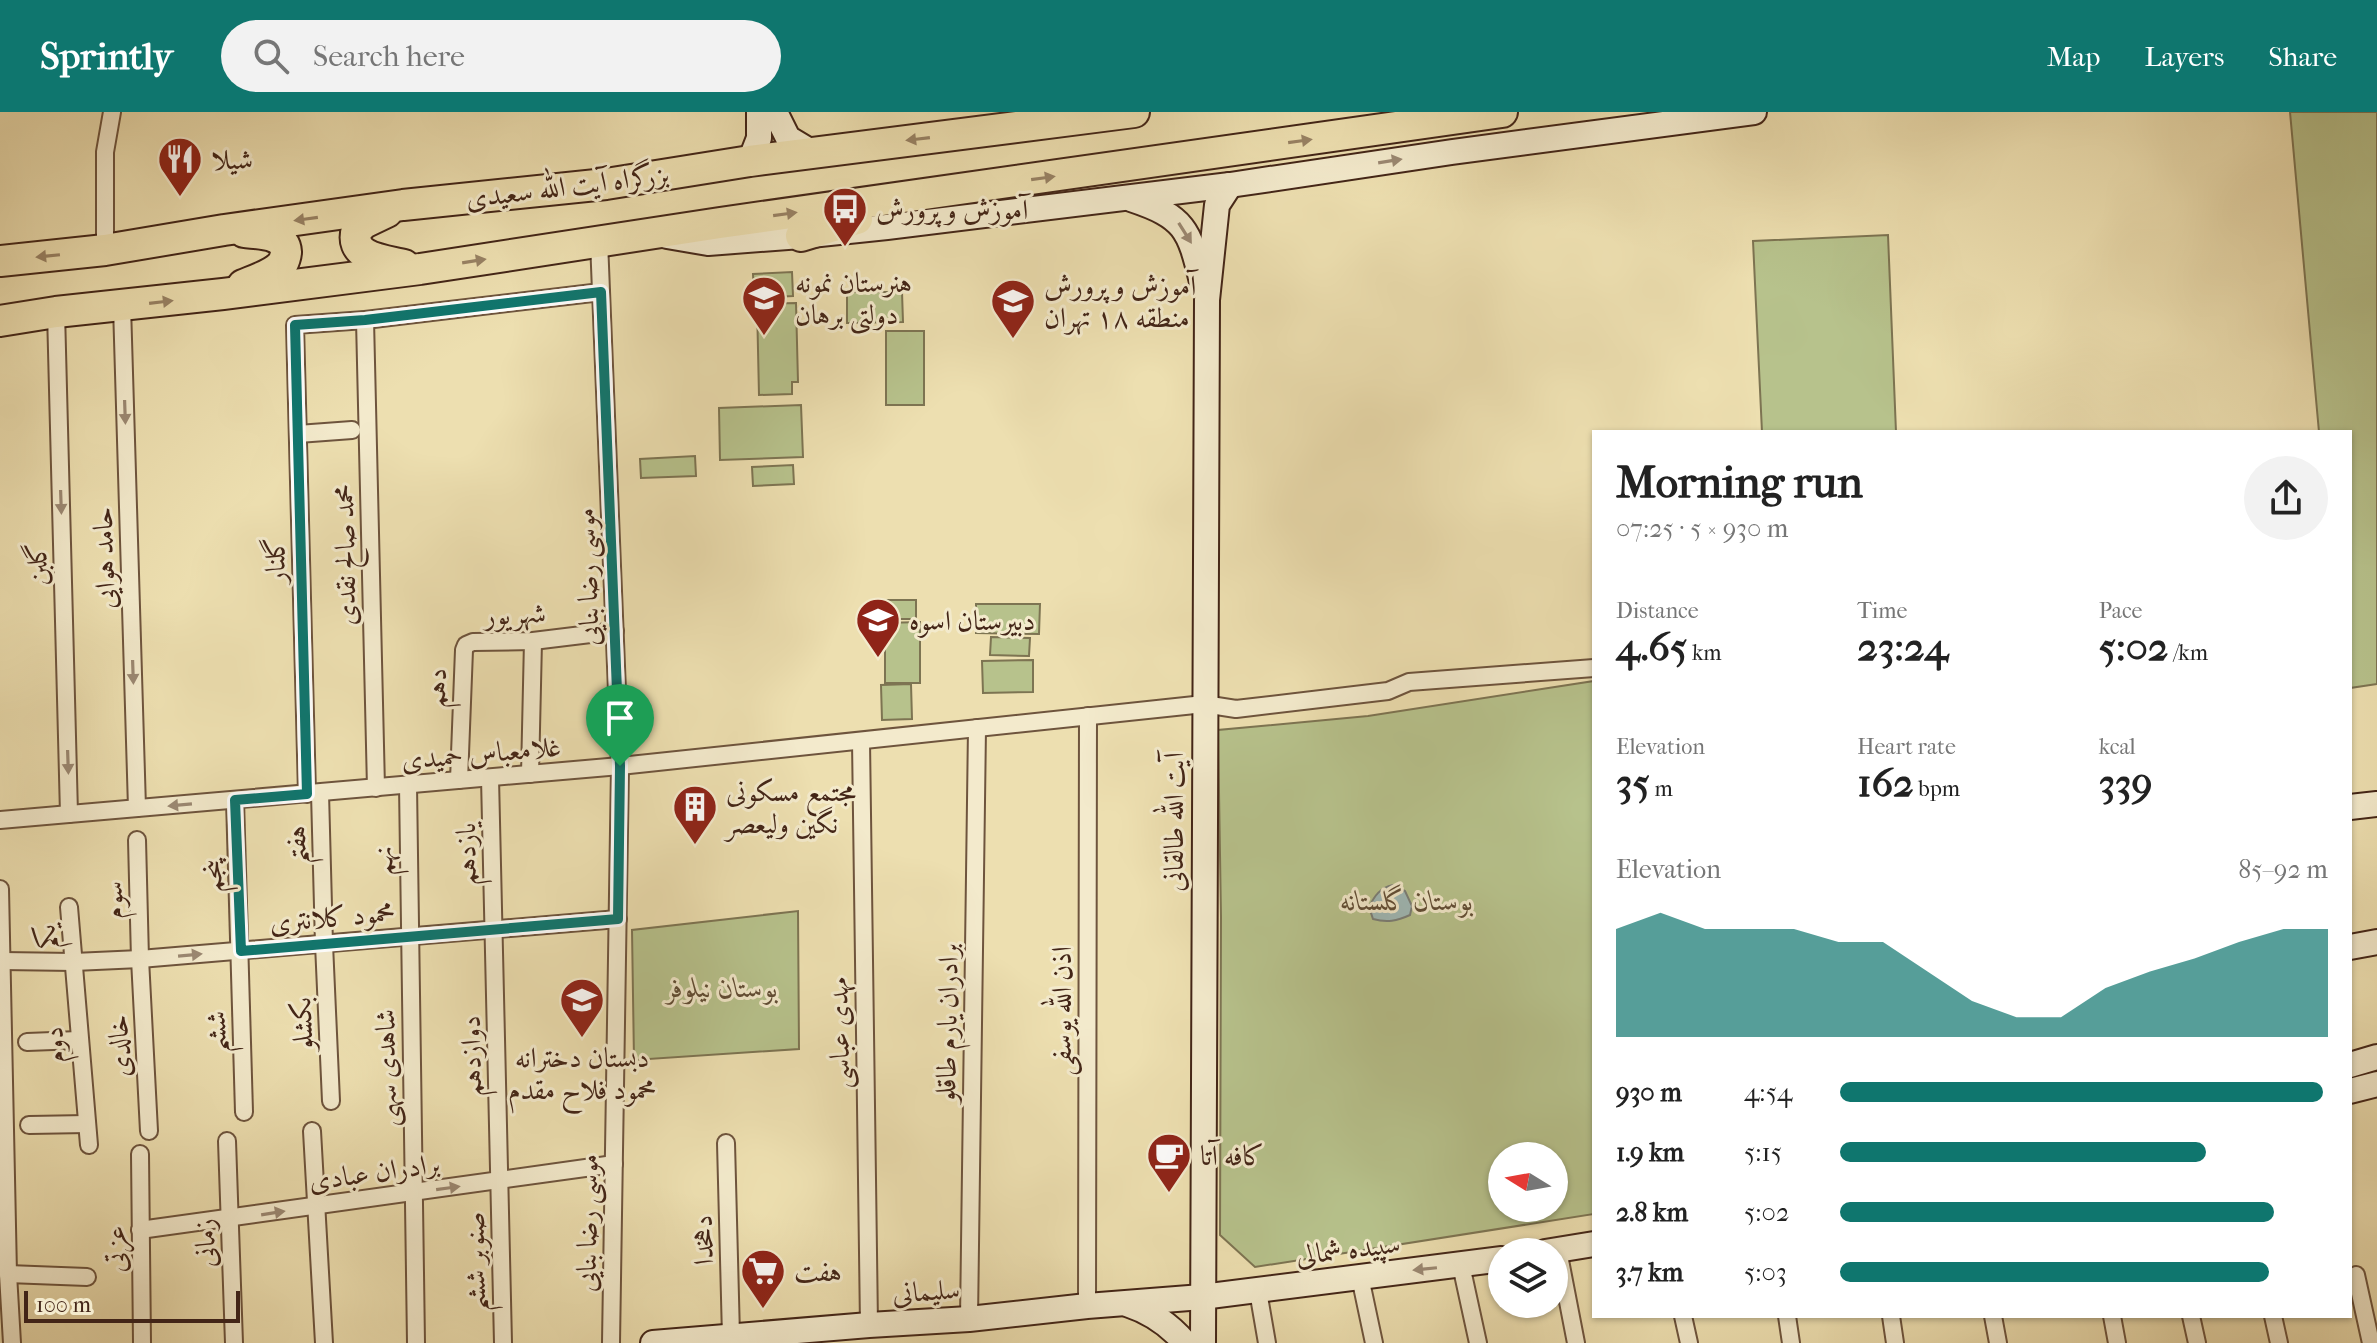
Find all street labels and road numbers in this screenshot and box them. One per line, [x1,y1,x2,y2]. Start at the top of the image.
street label: بزرگراه آیت الله سعیدی [463,152,671,216]
street label: محمد صالح نقدی [327,484,371,626]
street label: حامد هوایی [86,506,124,610]
street label: موسی رضا بنایی [568,507,609,647]
street label: گلنار [258,537,292,586]
street label: گلبن [20,542,55,586]
street label: شهریور [480,596,547,634]
street label: دهم [419,667,463,709]
street label: غلامعباس حمیدی [400,730,562,776]
street label: آیت الله طالقانی [1152,749,1191,892]
street label: یازدهم [449,820,493,886]
street label: هفتم [279,825,324,865]
street label: نهم [366,846,410,876]
street label: پنجم [195,856,239,893]
street label: سوم [96,880,138,919]
street label: محمود کلانتری [268,895,396,940]
street label: یکم [28,920,74,951]
street label: برادران یارم طاقلو [929,943,973,1106]
street label: اذن الله یوسفی [1040,946,1082,1076]
street label: مهدی عباسی [822,977,859,1089]
street label: بکشلو [284,996,321,1055]
street label: شاهدی سهی [368,1009,408,1127]
street label: ششم [199,1010,244,1053]
street label: خالدی [101,1014,137,1078]
street label: دوازدهم [454,1015,498,1097]
street label: دوم [36,1025,80,1064]
street label: برادران عبادی [306,1146,442,1198]
street label: موسی رضا بنایی [569,1154,608,1293]
street label: صنوبر ششم [458,1212,503,1312]
street label: دهخدا [686,1214,720,1266]
street label: زمانی [188,1218,222,1268]
street label: عزتی [99,1225,135,1273]
street label: سپیده شمالی [1294,1226,1403,1275]
street label: سلیمانی [891,1272,961,1310]

